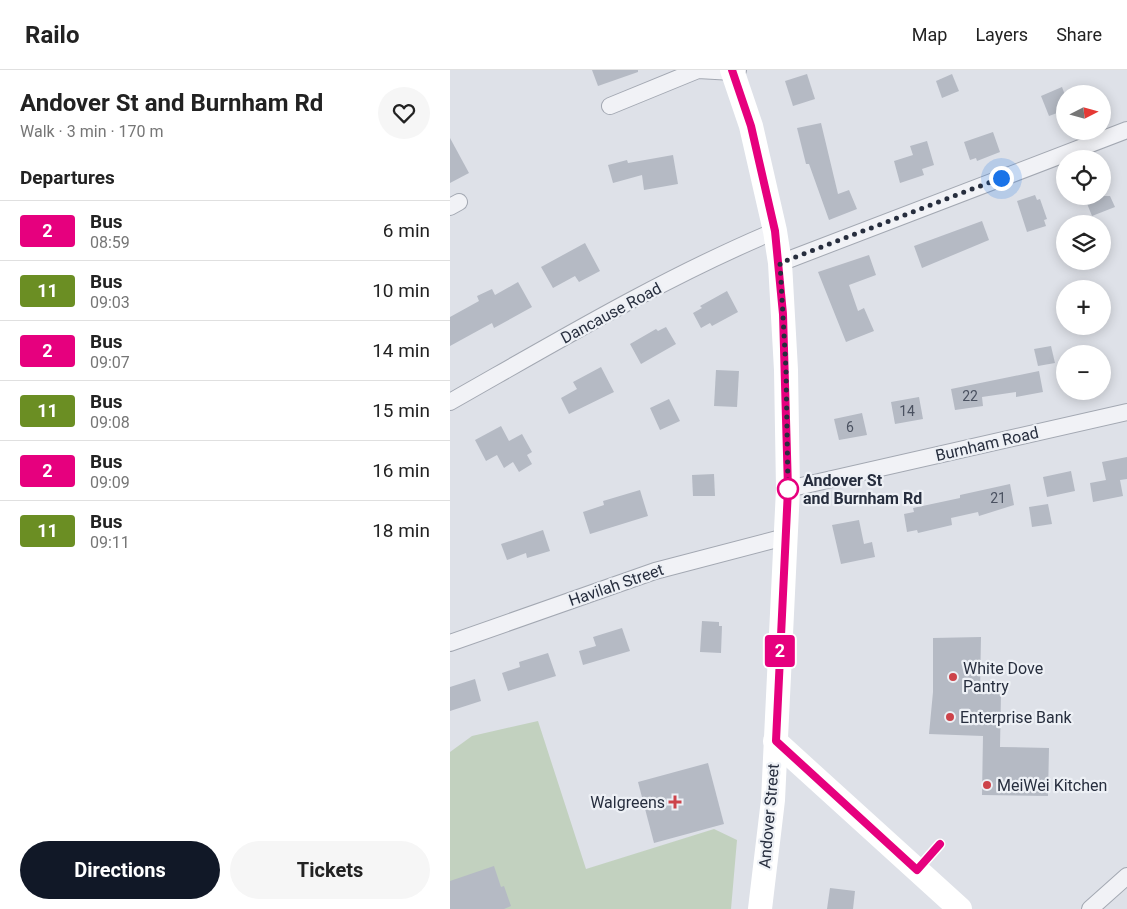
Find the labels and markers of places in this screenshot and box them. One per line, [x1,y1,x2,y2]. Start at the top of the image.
place label: Andover St and Burnham Rd [803,471,922,508]
marker: Andover St and Burnham Rd [777,478,799,500]
place label: White Dove Pantry [963,659,1043,696]
marker: White Dove Pantry [947,671,959,683]
place label: Enterprise Bank [960,708,1073,727]
marker: Enterprise Bank [944,711,956,723]
place label: MeiWei Kitchen [997,776,1107,795]
marker: MeiWei Kitchen [981,779,993,791]
place label: Walgreens [590,793,665,812]
marker: Walgreens [669,796,681,808]

